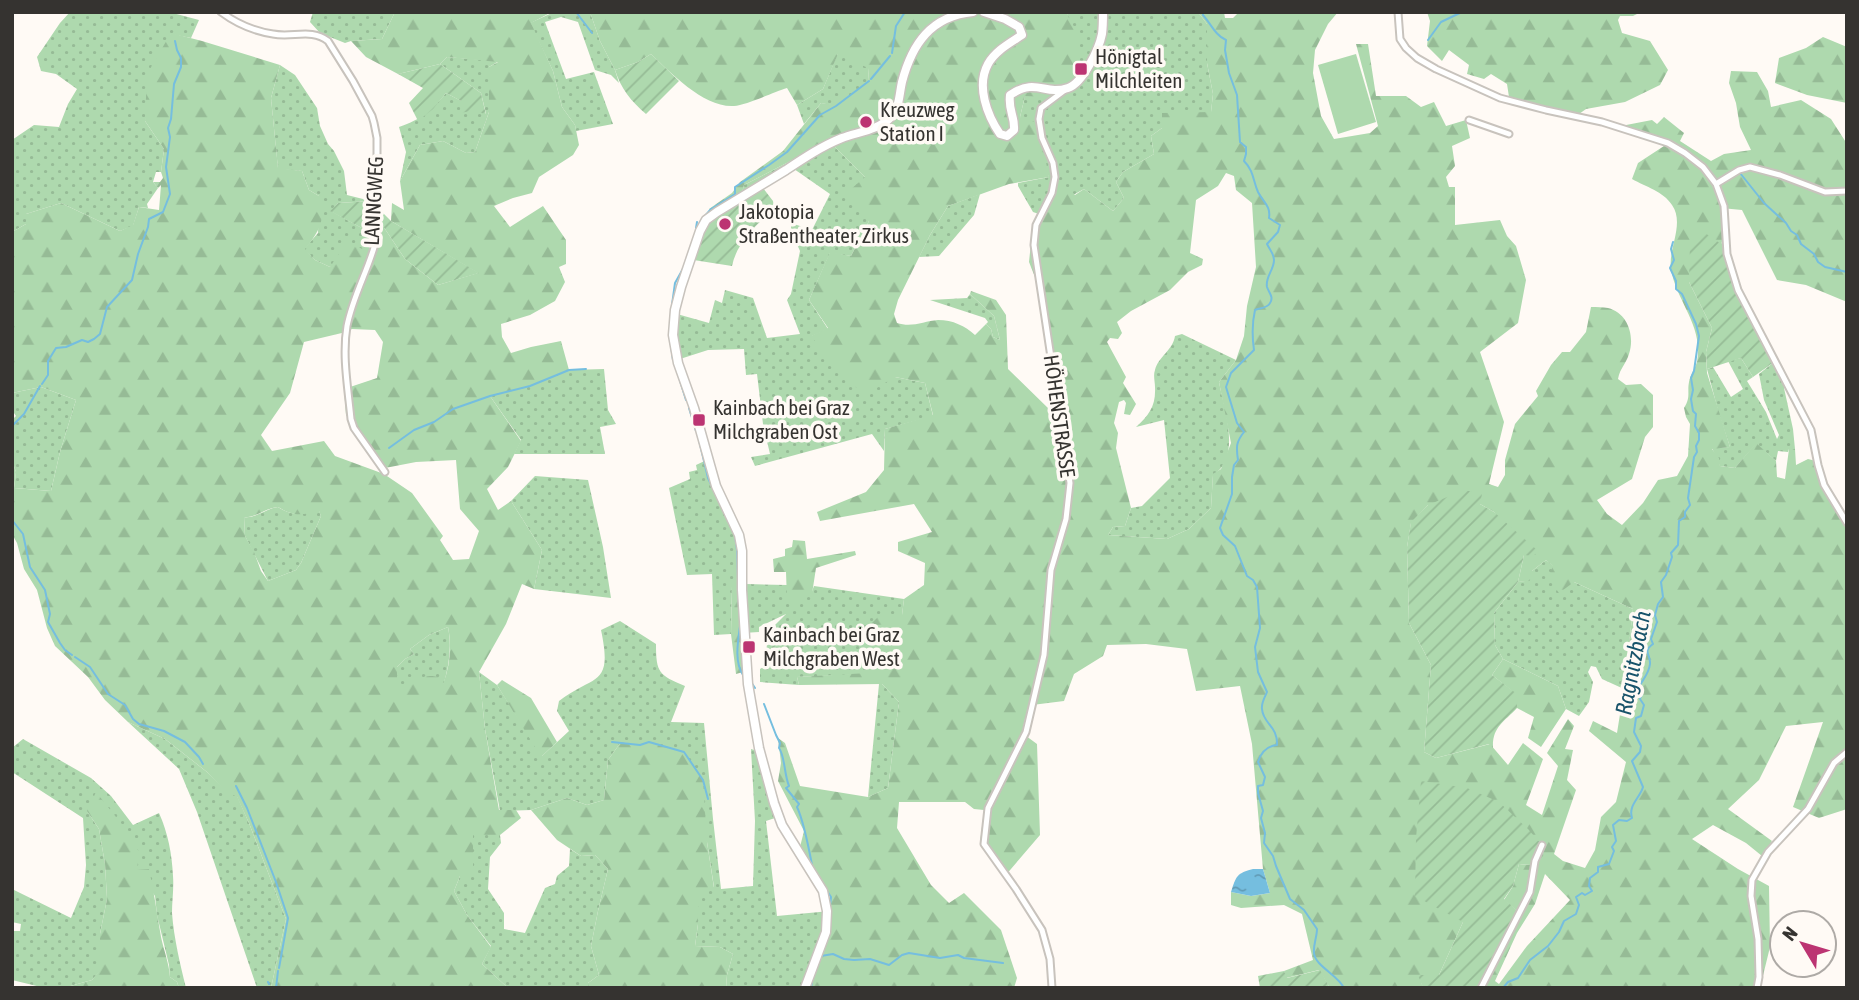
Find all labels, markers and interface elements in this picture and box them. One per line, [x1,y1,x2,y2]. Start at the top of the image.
place label: Hönigtal Milchleiten [1095,44,1183,92]
marker: Hönigtal Milchleiten [1073,61,1089,77]
place label: Kreuzweg Station I [880,97,955,145]
marker: Kreuzweg Station I [858,114,874,130]
street label: LANNGWEG [359,156,387,246]
place label: Jakotopia Straßentheater, Zirkus [739,199,909,247]
marker: Jakotopia Straßentheater, Zirkus [717,216,733,232]
street label: HÖHENSTRASSE [1040,353,1080,479]
place label: Kainbach bei Graz Milchgraben Ost [713,395,850,443]
marker: Kainbach bei Graz Milchgraben Ost [691,412,707,428]
water label: Ragnitzbach [1610,609,1656,717]
place label: Kainbach bei Graz Milchgraben West [763,622,900,670]
marker: Kainbach bei Graz Milchgraben West [741,639,757,655]
north arrow [1768,909,1838,979]
text: N [1777,922,1802,945]

